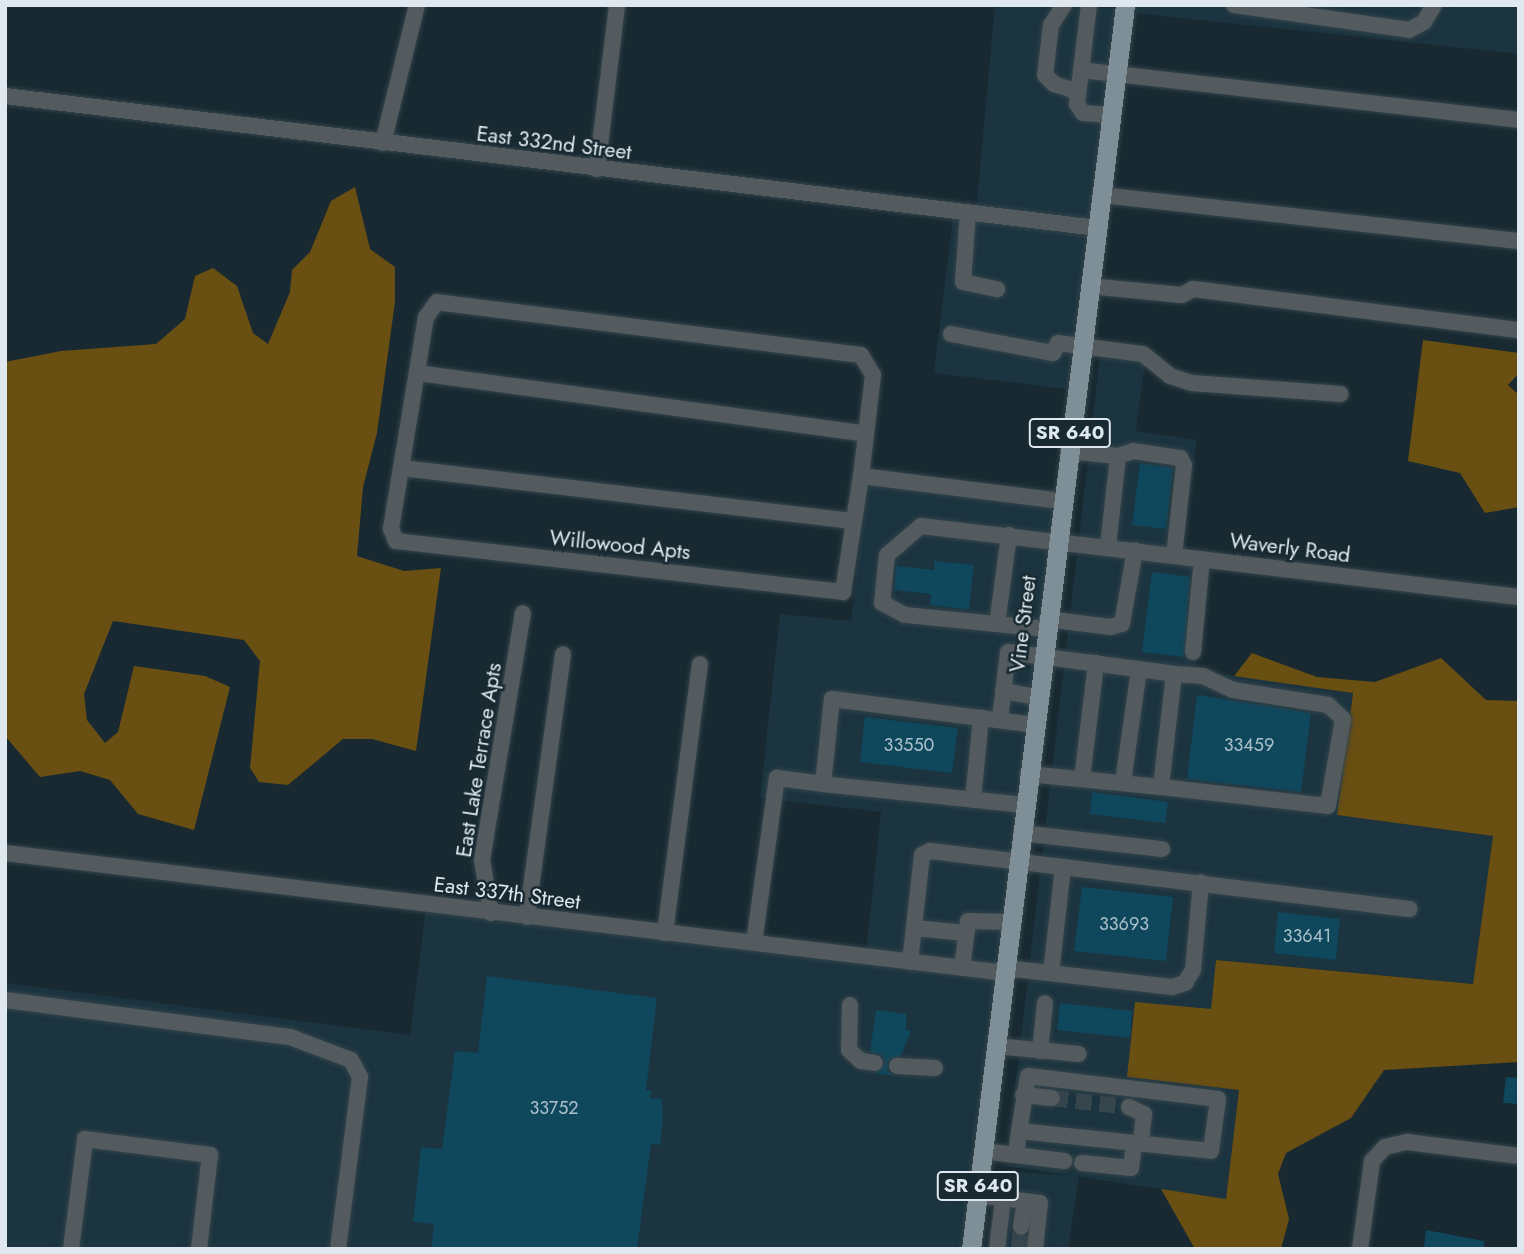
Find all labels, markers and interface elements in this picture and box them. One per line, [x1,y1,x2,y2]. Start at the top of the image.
street label: East 332nd Street [475,121,633,165]
road number: SR 640 [1028,418,1112,448]
street label: Willowood Apts [548,525,692,565]
street label: Waverly Road [1228,528,1352,568]
street label: Vine Street [1005,574,1041,674]
street label: East Lake Terrace Apts [451,661,507,859]
house number: 33550 [884,734,934,756]
house number: 33459 [1224,734,1274,756]
street label: East 337th Street [432,872,582,914]
house number: 33693 [1099,913,1149,935]
house number: 33641 [1283,925,1331,947]
house number: 33752 [529,1097,579,1119]
road number: SR 640 [936,1170,1020,1202]

